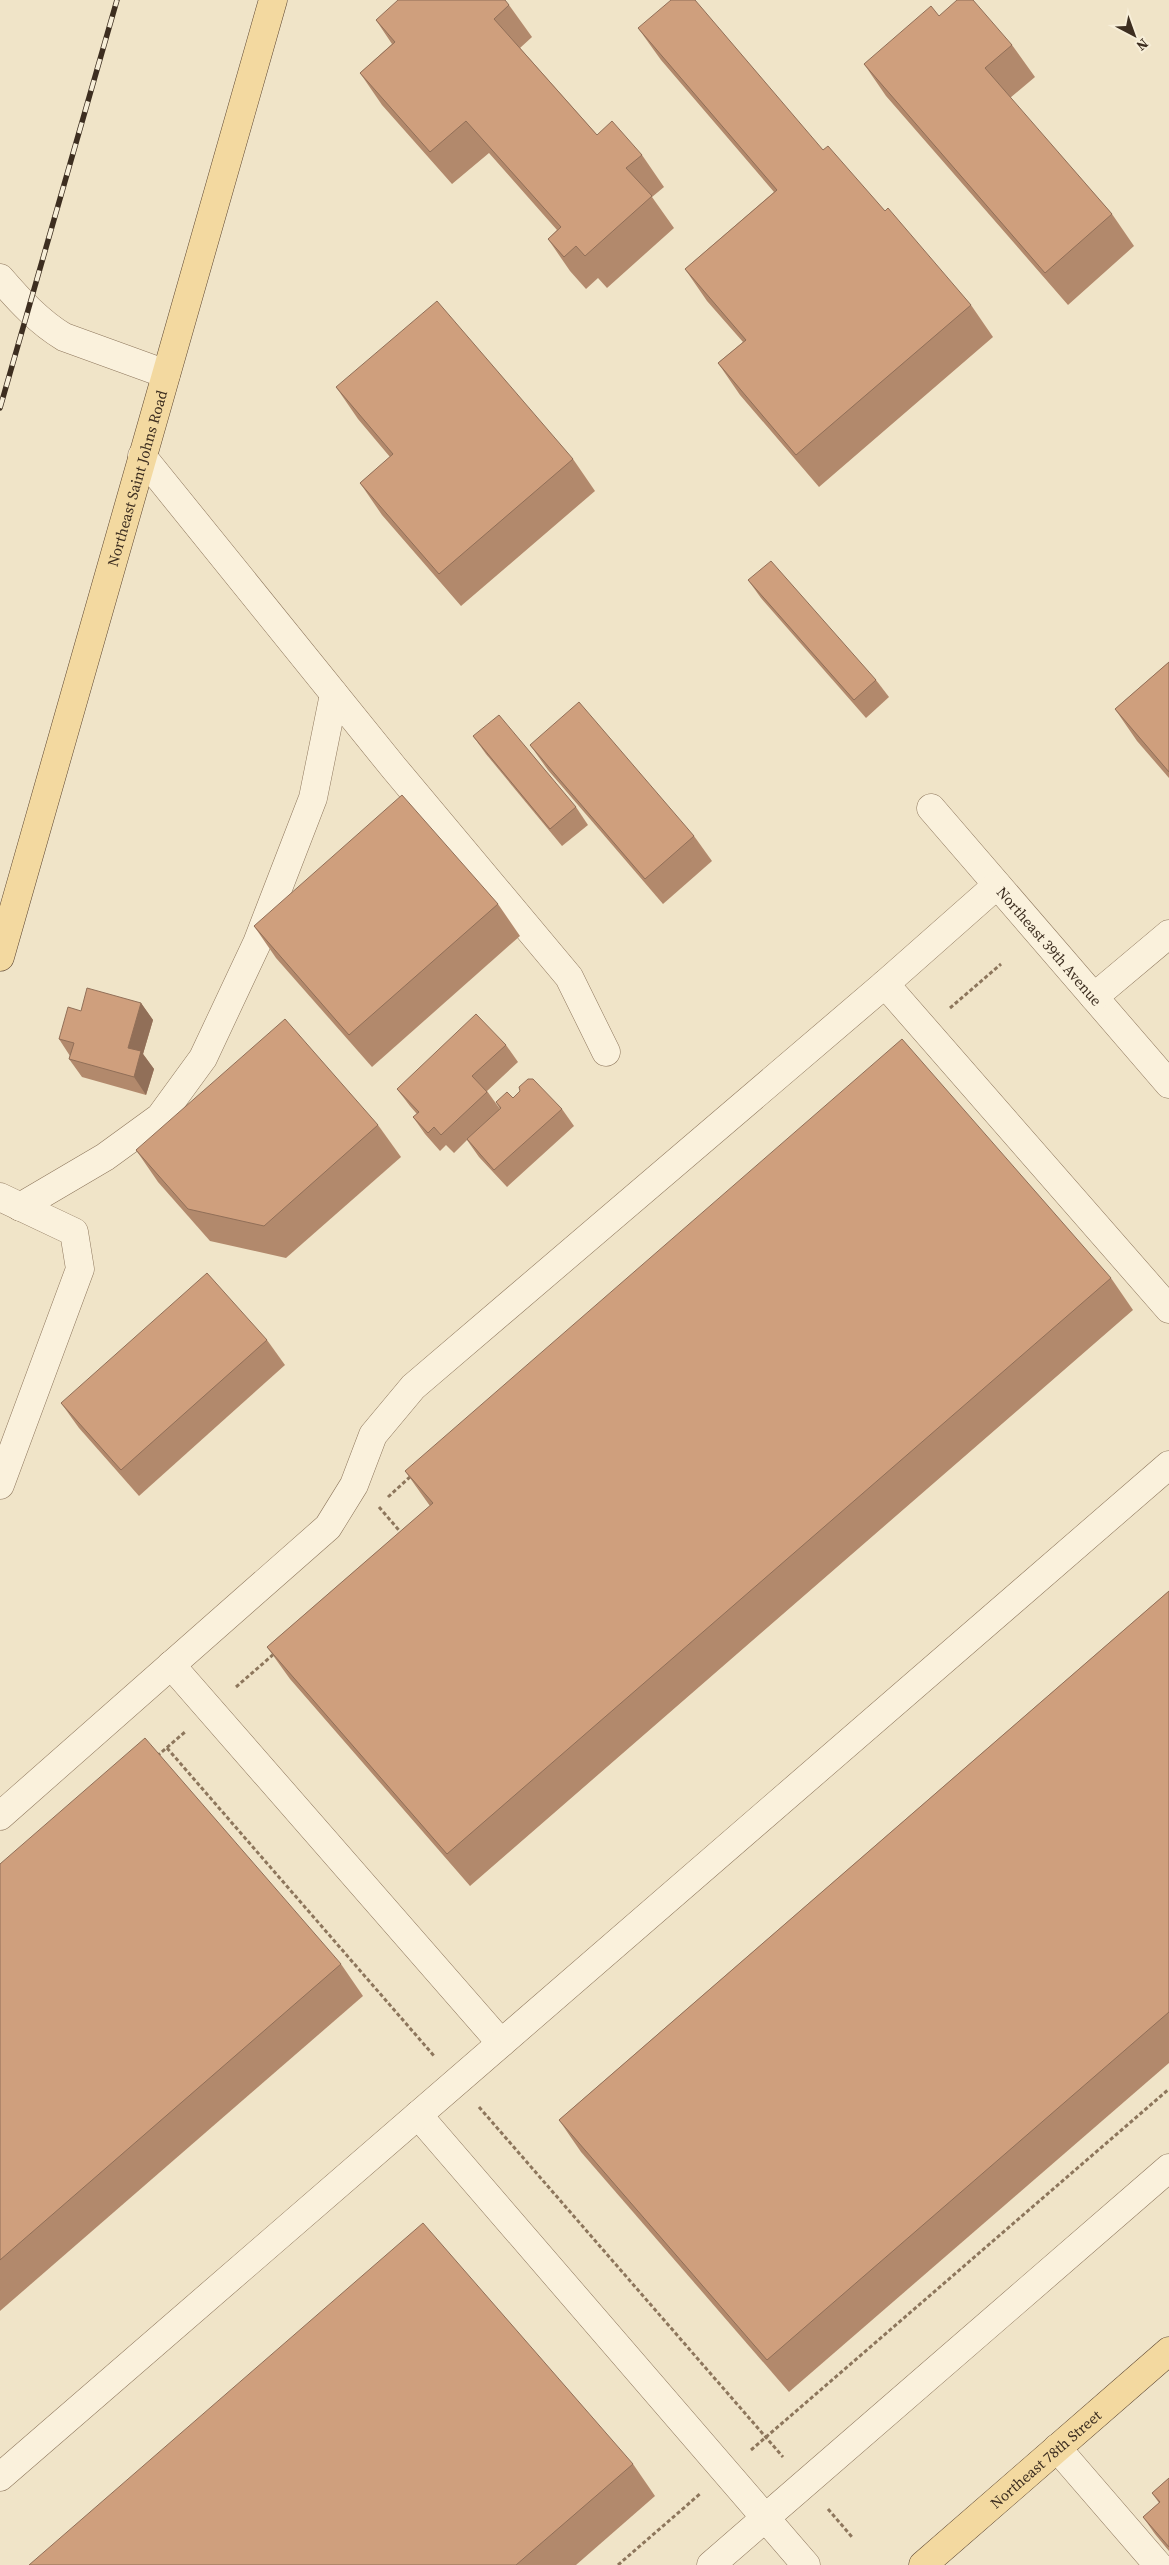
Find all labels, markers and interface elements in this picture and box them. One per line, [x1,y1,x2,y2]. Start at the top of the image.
north arrow [1109,10,1159,60]
text: N [1132,34,1153,56]
street label: Northeast Saint Johns Road [101,387,172,569]
street label: Northeast 39th Avenue [992,882,1107,1010]
street label: Northeast 78th Street [985,2404,1105,2513]

